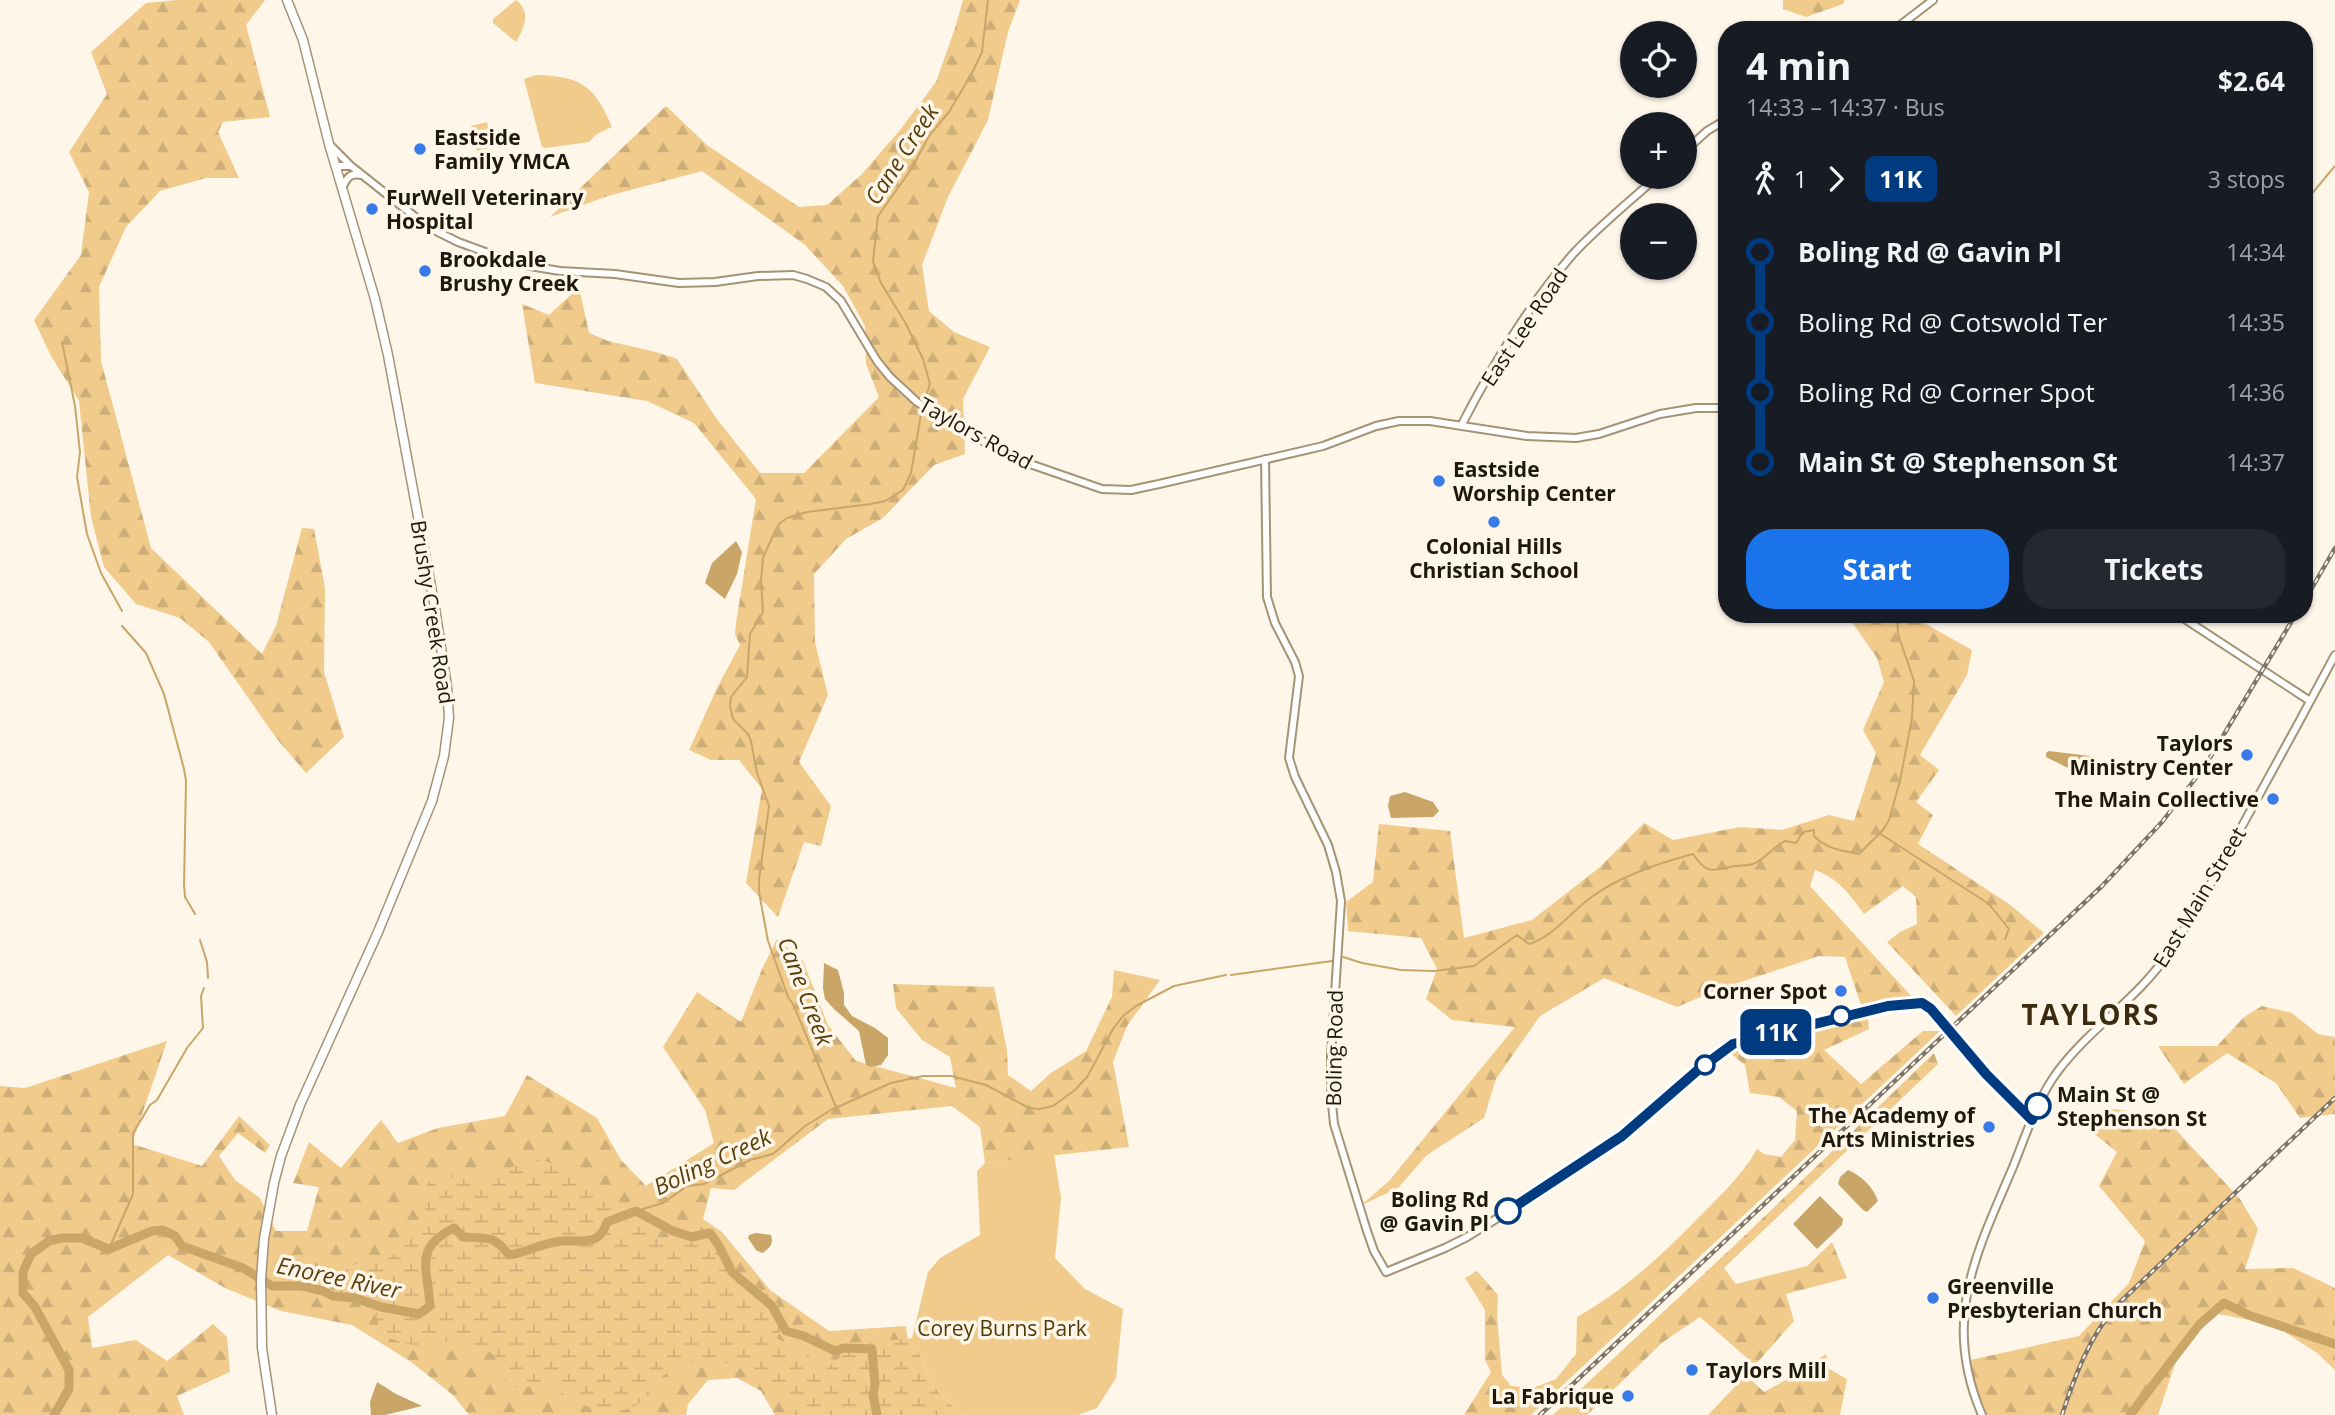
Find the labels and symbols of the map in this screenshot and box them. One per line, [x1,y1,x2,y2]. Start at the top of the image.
water label: Cane Creek [857,97,946,211]
place label: Eastside Family YMCA [434,123,570,175]
marker: Eastside Family YMCA [412,141,428,157]
place label: FurWell Veterinary Hospital [386,183,583,235]
marker: FurWell Veterinary Hospital [364,201,380,217]
place label: Brookdale Brushy Creek [439,245,580,297]
marker: Brookdale Brushy Creek [417,263,433,279]
street label: East Lee Road [1474,263,1574,391]
street label: Taylors Road [914,390,1038,476]
place label: Eastside Worship Center [1453,455,1616,507]
marker: Eastside Worship Center [1431,473,1447,489]
marker: Colonial Hills Christian School [1486,514,1502,530]
street label: Brushy Creek Road [405,518,461,706]
place label: Colonial Hills Christian School [1409,532,1579,584]
place label: Taylors Ministry Center [2069,729,2233,781]
marker: Taylors Ministry Center [2239,747,2255,763]
place label: The Main Collective [2055,785,2259,813]
marker: The Main Collective [2265,791,2281,807]
street label: East Main Street [2146,822,2252,972]
water label: Cane Creek [771,932,842,1051]
place label: Corner Spot [1703,977,1827,1005]
marker: Corner Spot [1833,983,1849,999]
street label: Boling Road [1319,989,1349,1107]
district label: TAYLORS [2021,995,2161,1033]
unlabelled marker [1831,1006,1851,1026]
line badge: 11K [1736,1009,1816,1055]
unlabelled marker [1695,1055,1715,1075]
place label: Main St @ Stephenson St [2057,1080,2207,1132]
marker: Main St @ Stephenson St [2025,1093,2051,1119]
place label: The Academy of Arts Ministries [1808,1101,1977,1153]
water label: Boling Creek [648,1119,777,1202]
marker: The Academy of Arts Ministries [1981,1119,1997,1135]
place label: Boling Rd @ Gavin Pl [1380,1185,1489,1237]
marker: Boling Rd @ Gavin Pl [1495,1198,1521,1224]
water label: Enoree River [274,1248,405,1306]
place label: Greenville Presbyterian Church [1947,1272,2162,1324]
marker: Greenville Presbyterian Church [1925,1290,1941,1306]
park label: Corey Burns Park [917,1314,1087,1342]
place label: Taylors Mill [1706,1356,1827,1384]
marker: Taylors Mill [1684,1362,1700,1378]
place label: La Fabrique [1491,1382,1614,1410]
marker: La Fabrique [1620,1388,1636,1404]

